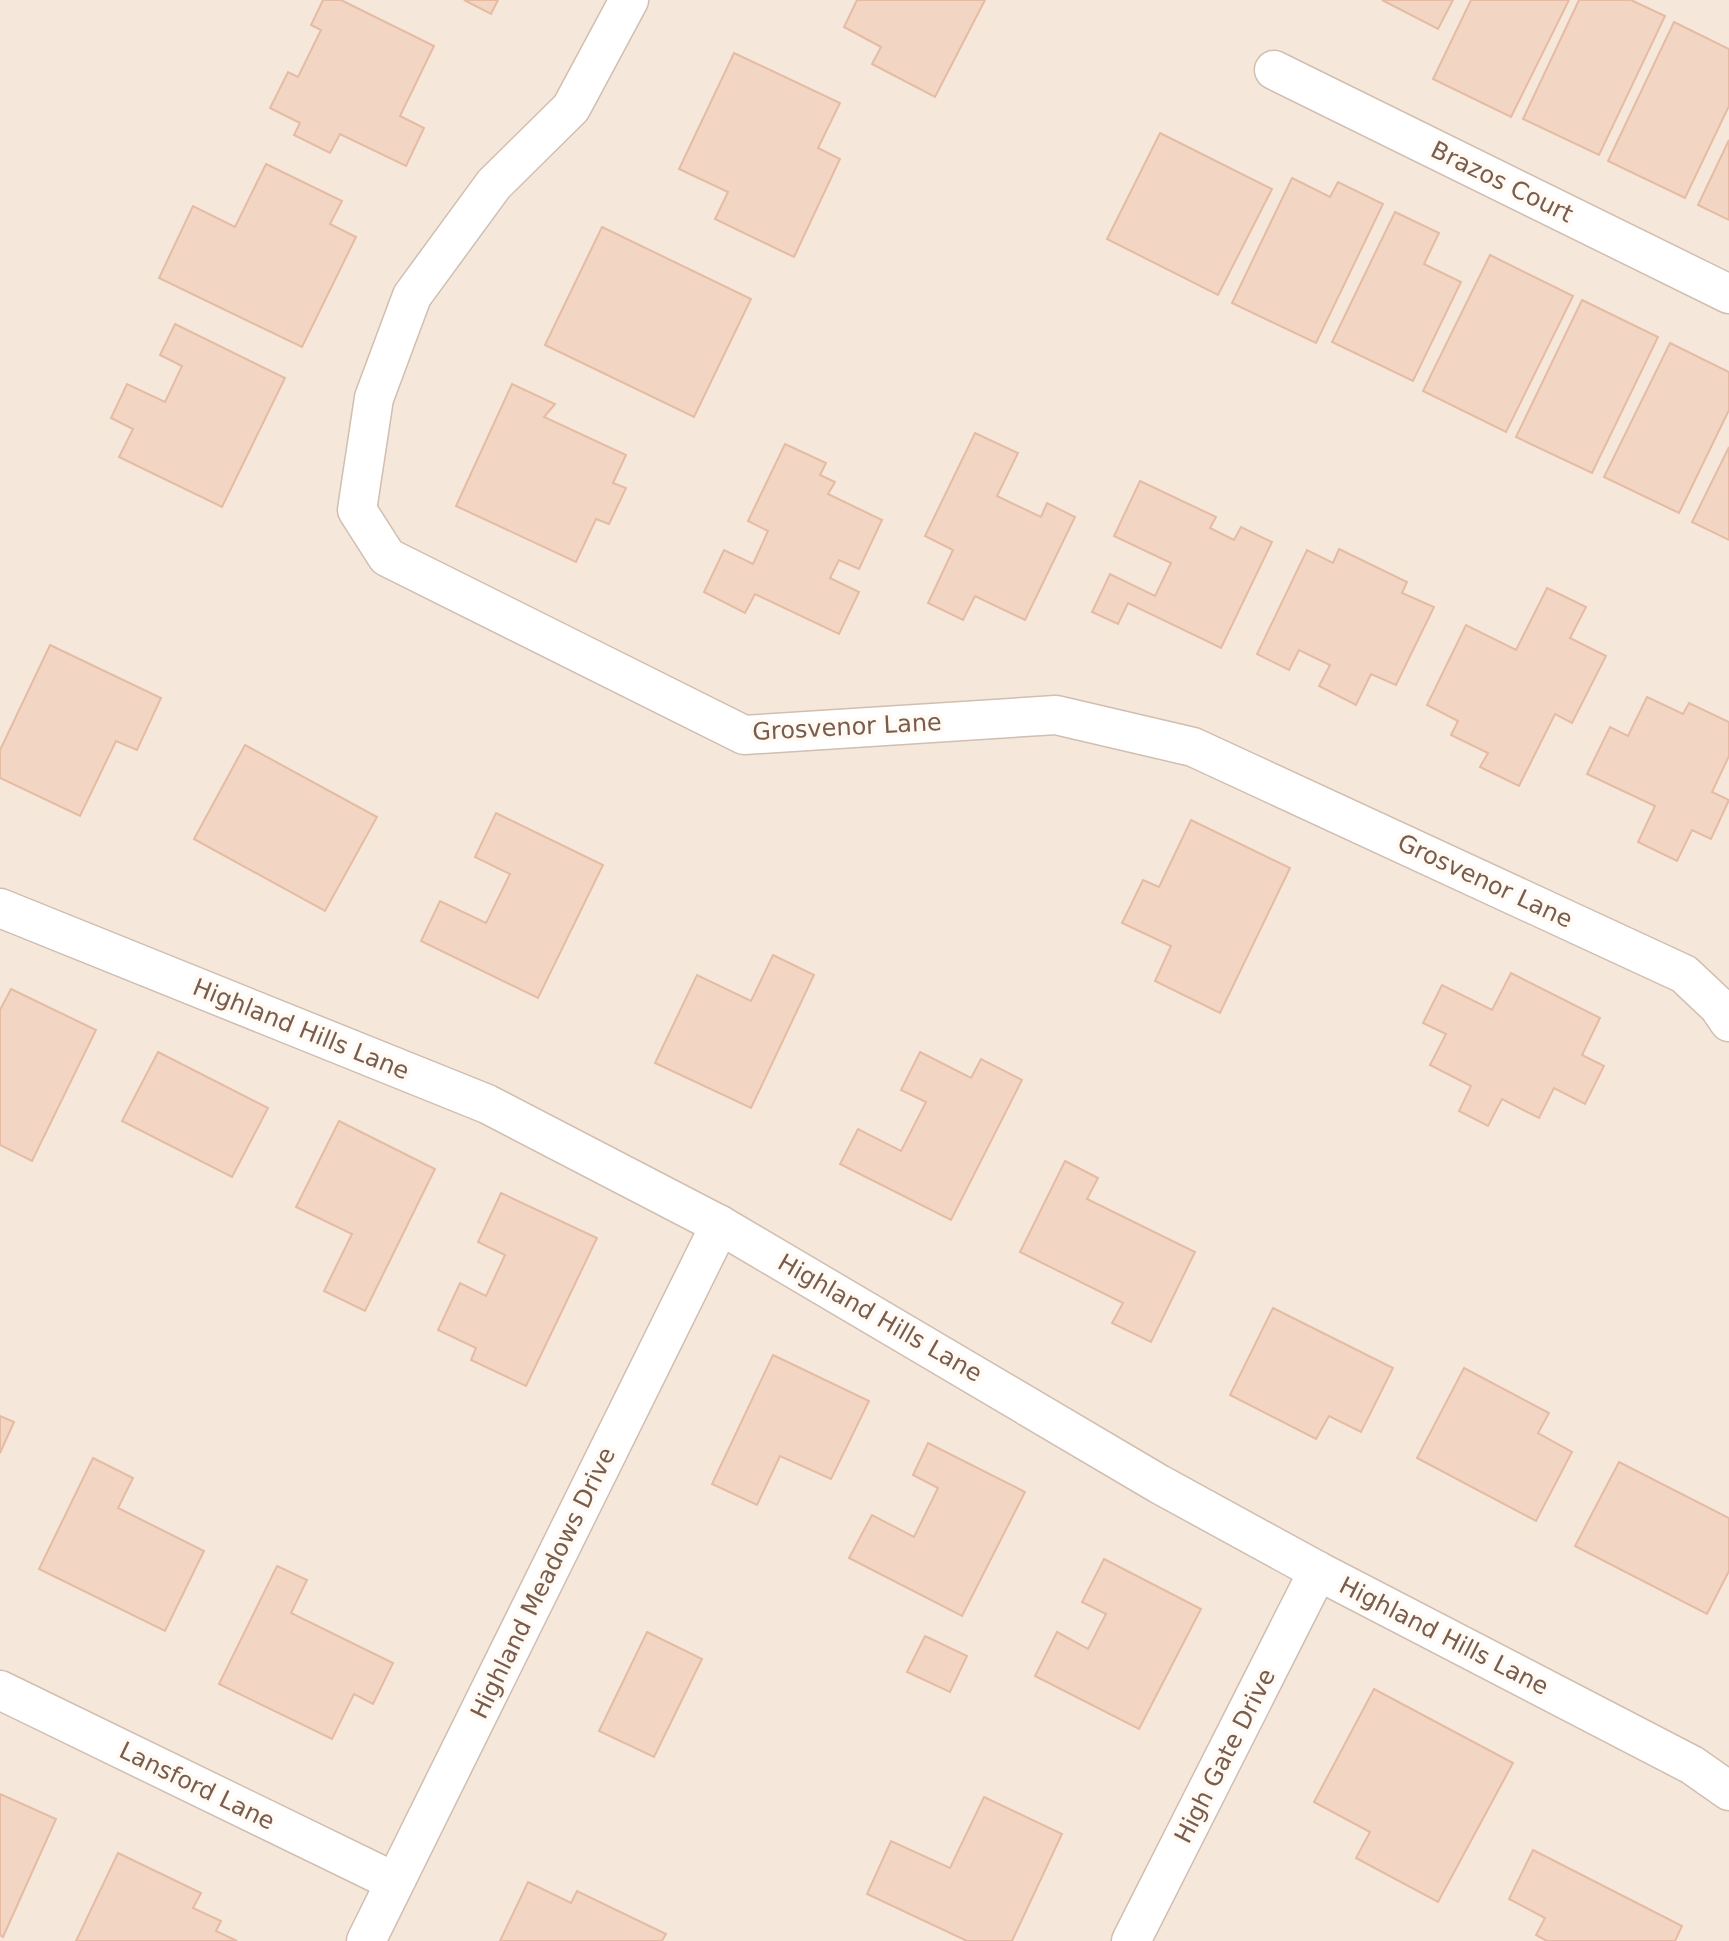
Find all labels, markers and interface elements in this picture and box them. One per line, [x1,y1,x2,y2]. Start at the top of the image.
street label: Brazos Court [1426,136,1578,228]
street label: Grosvenor Lane [752,708,942,746]
street label: Grosvenor Lane [1393,828,1577,934]
street label: Highland Hills Lane [189,973,413,1085]
street label: Highland Hills Lane [773,1248,987,1388]
street label: Highland Meadows Drive [465,1443,621,1723]
street label: Highland Hills Lane [1335,1571,1553,1701]
street label: High Gate Drive [1169,1664,1281,1848]
street label: Lansford Lane [115,1736,279,1836]

